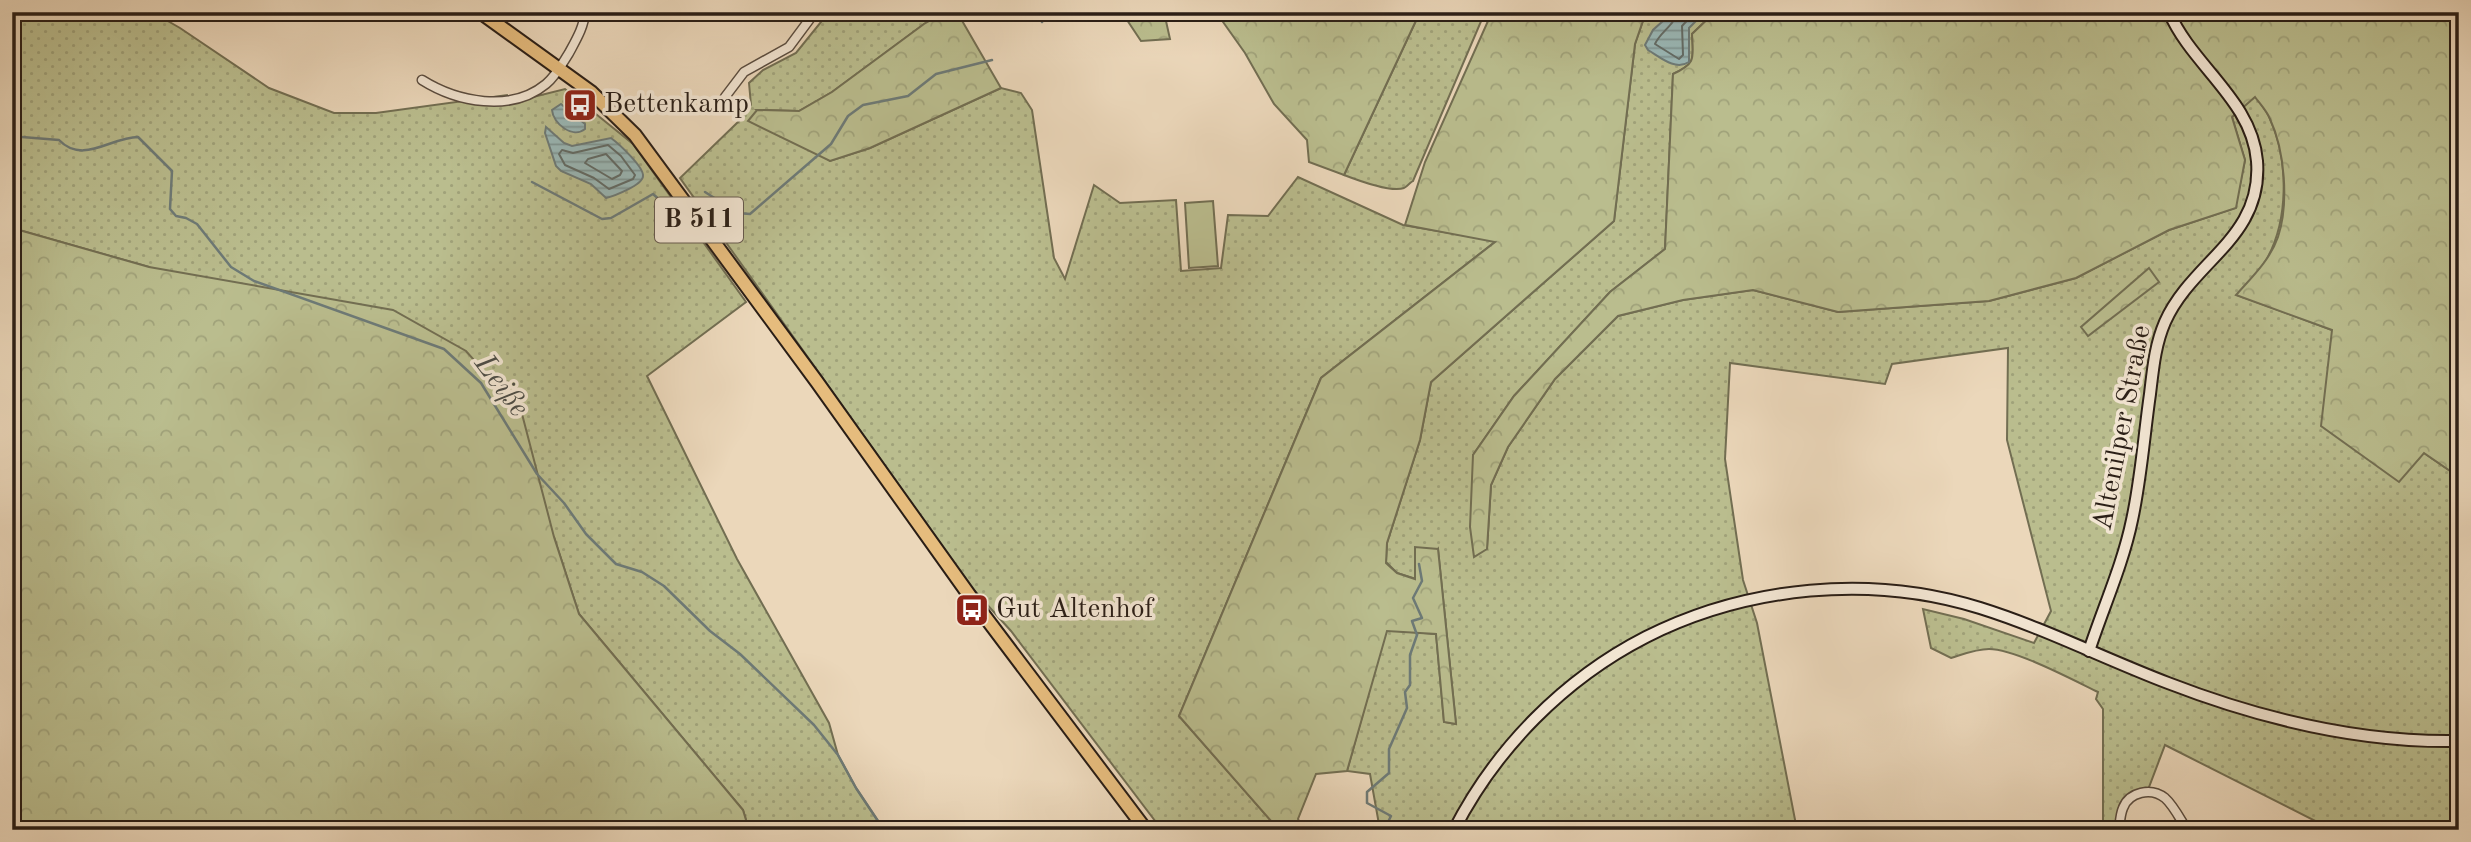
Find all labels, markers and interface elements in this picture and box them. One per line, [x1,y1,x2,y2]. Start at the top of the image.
bus stop icon: Bettenkamp [561,86,599,124]
place label: Bettenkamp [604,91,749,119]
road number: B 511 [655,197,743,242]
street label: Altenilper Straße [2089,323,2157,533]
water label: Leiße [468,348,534,423]
bus stop icon: Gut Altenhof [953,591,991,629]
place label: Gut Altenhof [996,596,1156,624]

